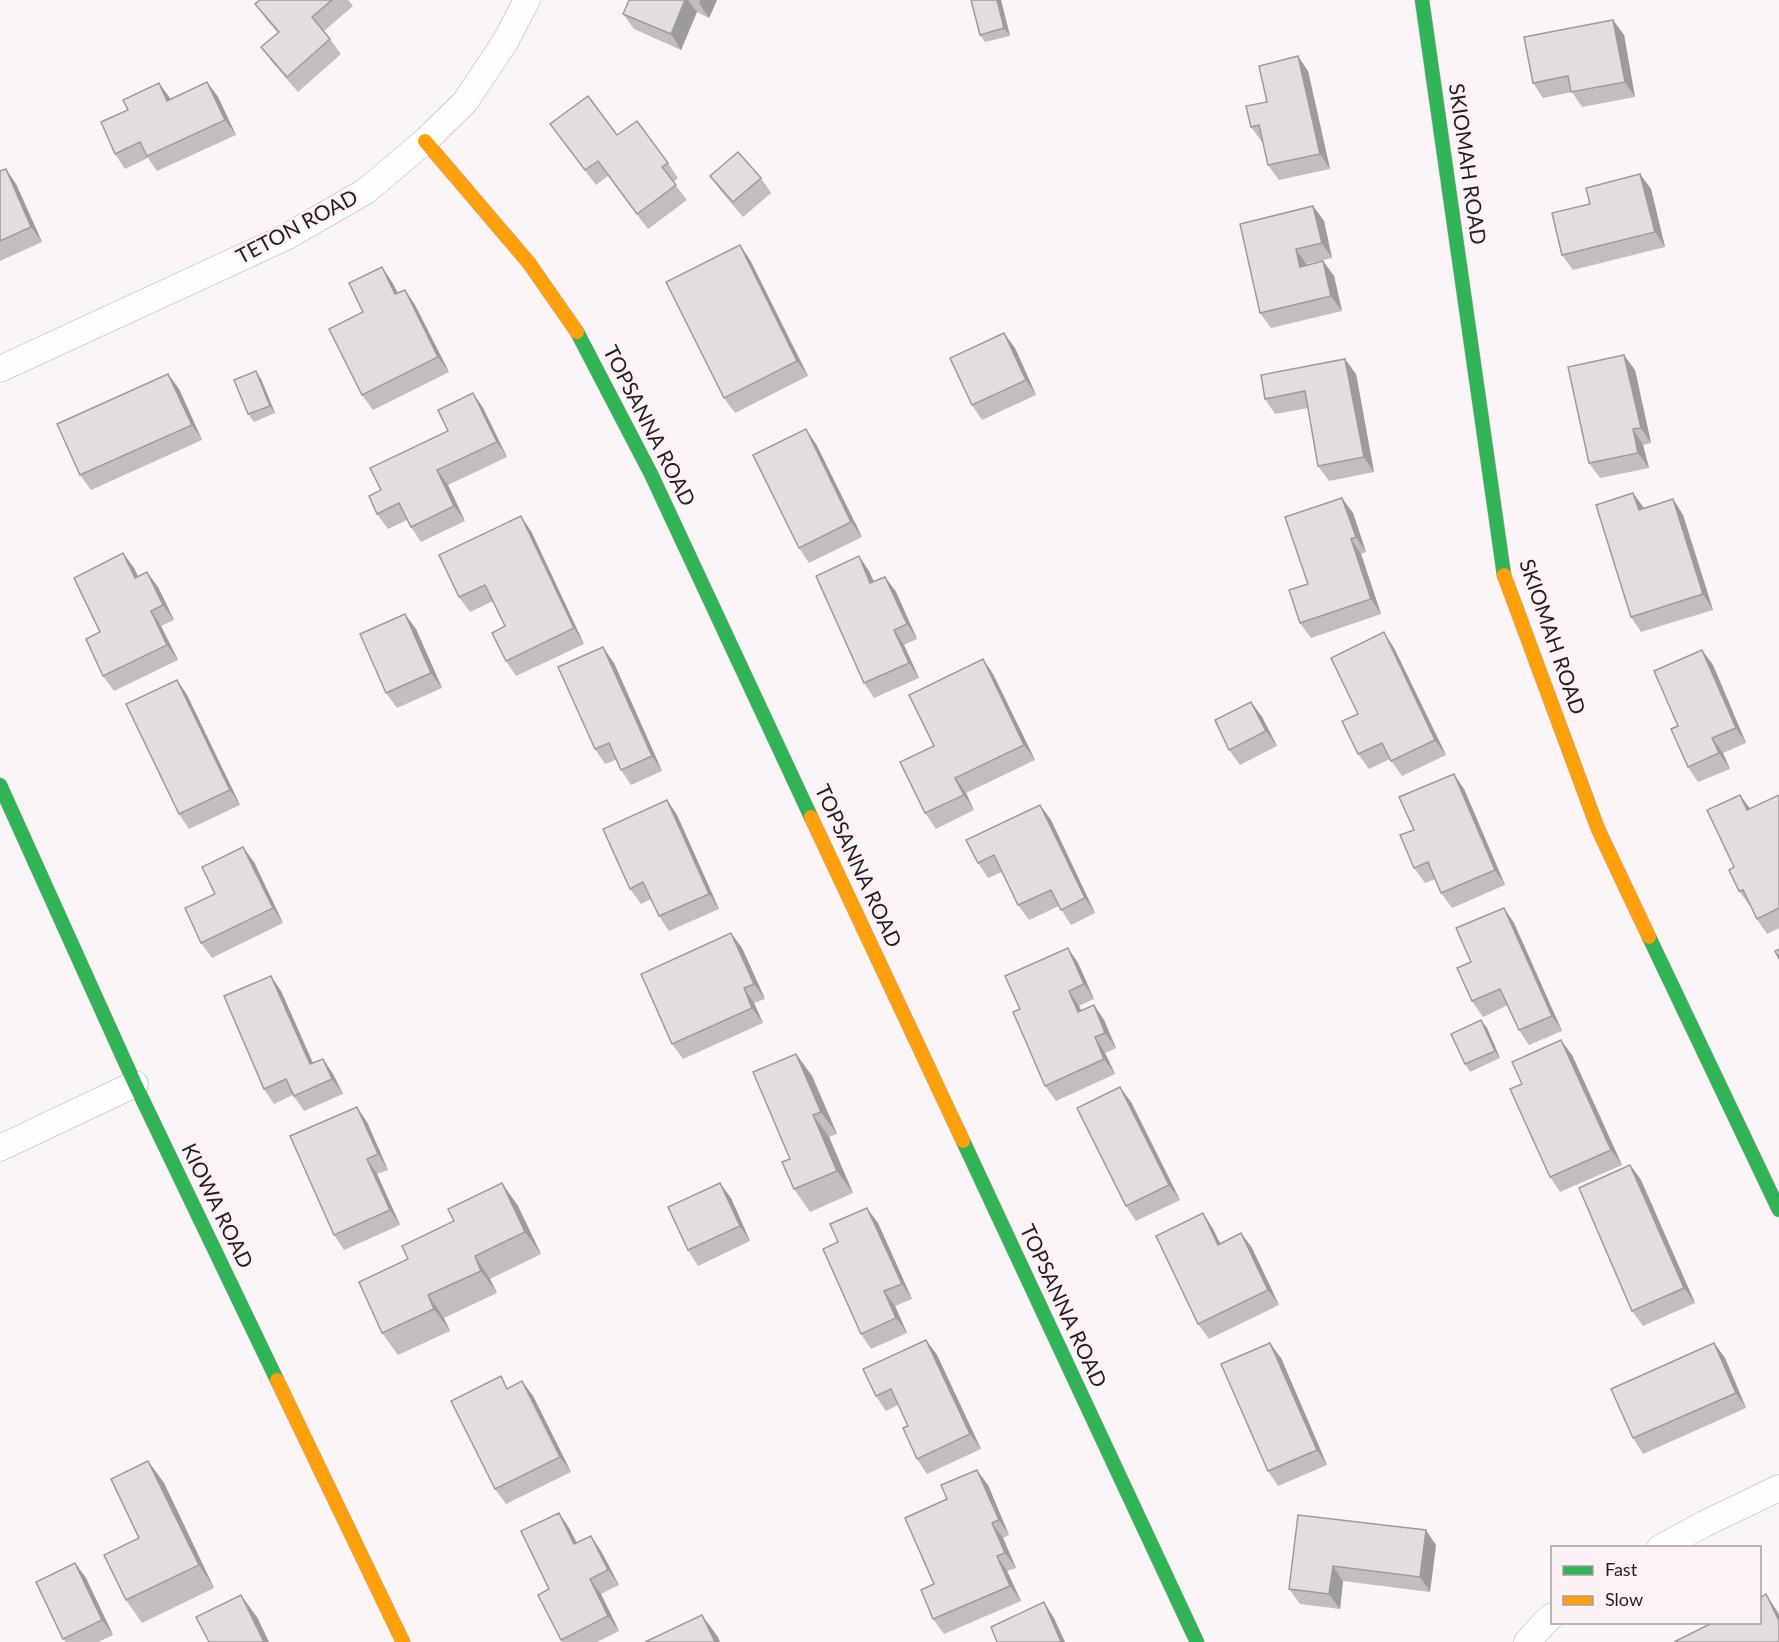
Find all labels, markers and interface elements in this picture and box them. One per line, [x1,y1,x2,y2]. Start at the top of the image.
street label: SKIOMAH ROAD [1445,81,1492,246]
street label: TETON ROAD [231,183,361,268]
street label: TOPSANNA ROAD [599,341,702,510]
street label: SKIOMAH ROAD [1515,556,1592,718]
street label: TOPSANNA ROAD [811,780,908,951]
street label: KIOWA ROAD [177,1139,259,1272]
street label: TOPSANNA ROAD [1016,1220,1113,1391]
legend [1551,1546,1761,1624]
text: Fast [1605,1558,1638,1580]
text: Slow [1605,1588,1643,1610]

